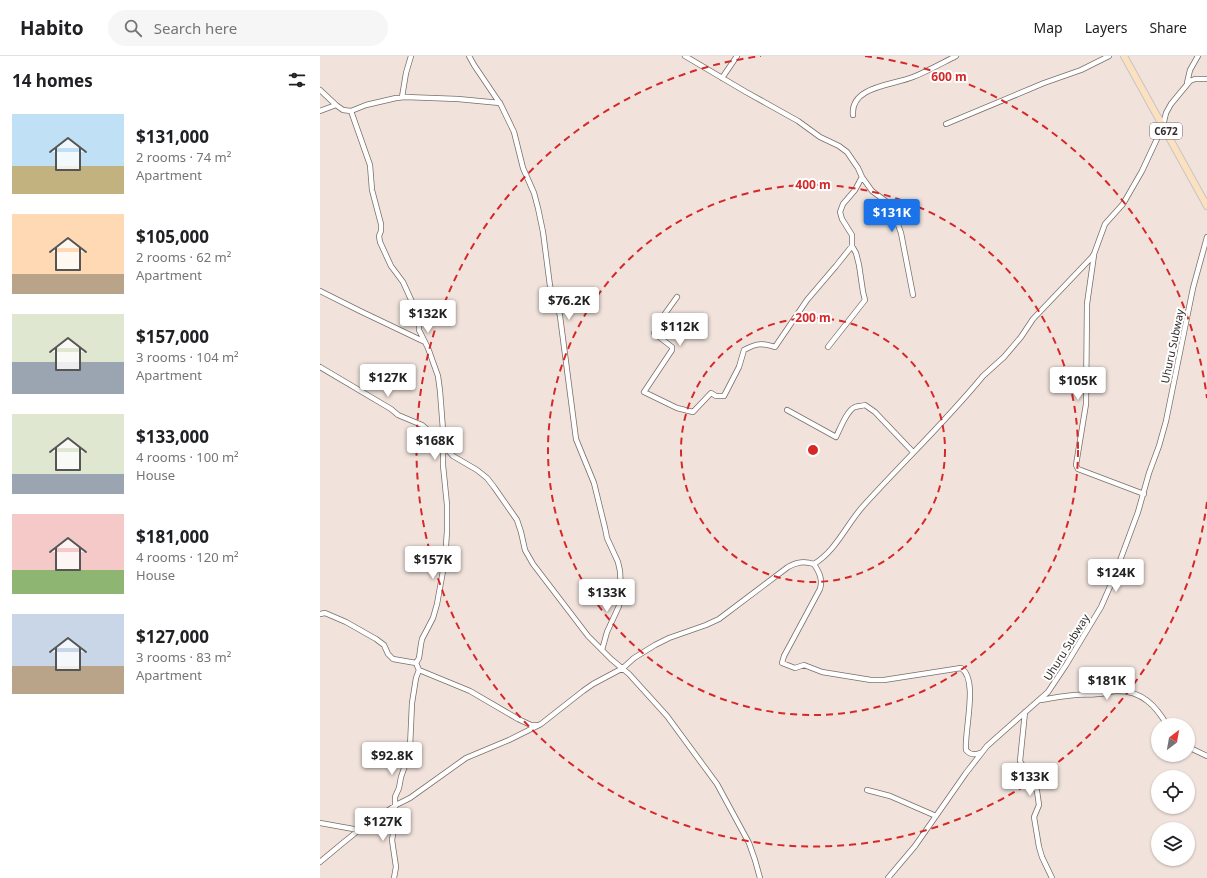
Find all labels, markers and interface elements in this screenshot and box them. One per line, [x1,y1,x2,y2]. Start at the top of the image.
search box [108,10,388,46]
text: Habito [20,15,84,41]
icon: search [122,17,144,39]
text: Search here [154,18,237,38]
text: Map [1034,18,1063,37]
text: Layers [1085,18,1127,37]
text: Share [1149,18,1187,37]
text: 600 m [931,68,967,85]
text: 14 homes [12,69,93,92]
icon: filters [286,69,308,91]
road number: C672 [1150,123,1182,139]
text: $131,000 [136,125,209,148]
icon: home [44,130,92,178]
text: 2 rooms · 74 m² [136,148,231,166]
text: Apartment [136,166,202,184]
text: 400 m [795,176,831,193]
pin: $131K [864,199,920,233]
text: $131K [873,203,911,221]
text: $105,000 [136,225,209,248]
icon: home [44,230,92,278]
text: 2 rooms · 62 m² [136,248,231,266]
text: Apartment [136,266,202,284]
pin: $76.2K [536,287,602,321]
text: $76.2K [548,291,590,309]
pin: $132K [400,300,456,334]
text: $132K [409,304,447,322]
street label: Uhuru Subway [1157,307,1187,385]
text: 200 m [795,309,831,326]
pin: $112K [652,313,708,347]
text: $112K [661,317,699,335]
text: $157,000 [136,325,209,348]
icon: home [44,330,92,378]
text: 3 rooms · 104 m² [136,348,239,366]
pin: $127K [360,364,416,398]
text: Apartment [136,366,202,384]
pin: $105K [1050,367,1106,401]
text: $127K [369,368,407,386]
text: $105K [1059,371,1097,389]
text: $133,000 [136,425,209,448]
pin: $168K [407,427,463,461]
icon: home [44,430,92,478]
text: $168K [416,431,454,449]
centre of rings [806,443,820,457]
text: 4 rooms · 100 m² [136,448,239,466]
text: House [136,466,175,484]
text: $181,000 [136,525,209,548]
icon: home [44,530,92,578]
pin: $157K [405,546,461,580]
text: 4 rooms · 120 m² [136,548,239,566]
text: $157K [414,550,452,568]
pin: $124K [1088,559,1144,593]
text: $124K [1097,563,1135,581]
text: House [136,566,175,584]
pin: $133K [579,579,635,613]
text: $133K [588,583,626,601]
street label: Uhuru Subway [1040,611,1093,683]
text: $127,000 [136,625,209,648]
icon: home [44,630,92,678]
text: 3 rooms · 83 m² [136,648,231,666]
text: Apartment [136,666,202,684]
pin: $181K [1079,667,1135,701]
text: $181K [1088,671,1126,689]
north arrow [1151,718,1195,762]
map controls [1151,718,1195,866]
pin: $92.8K [359,742,425,776]
text: $92.8K [371,746,413,764]
pin: $133K [1002,763,1058,797]
text: $133K [1011,767,1049,785]
button: locate [1151,770,1195,814]
pin: $127K [355,808,411,842]
text: $127K [364,812,402,830]
button: layers [1151,822,1195,866]

